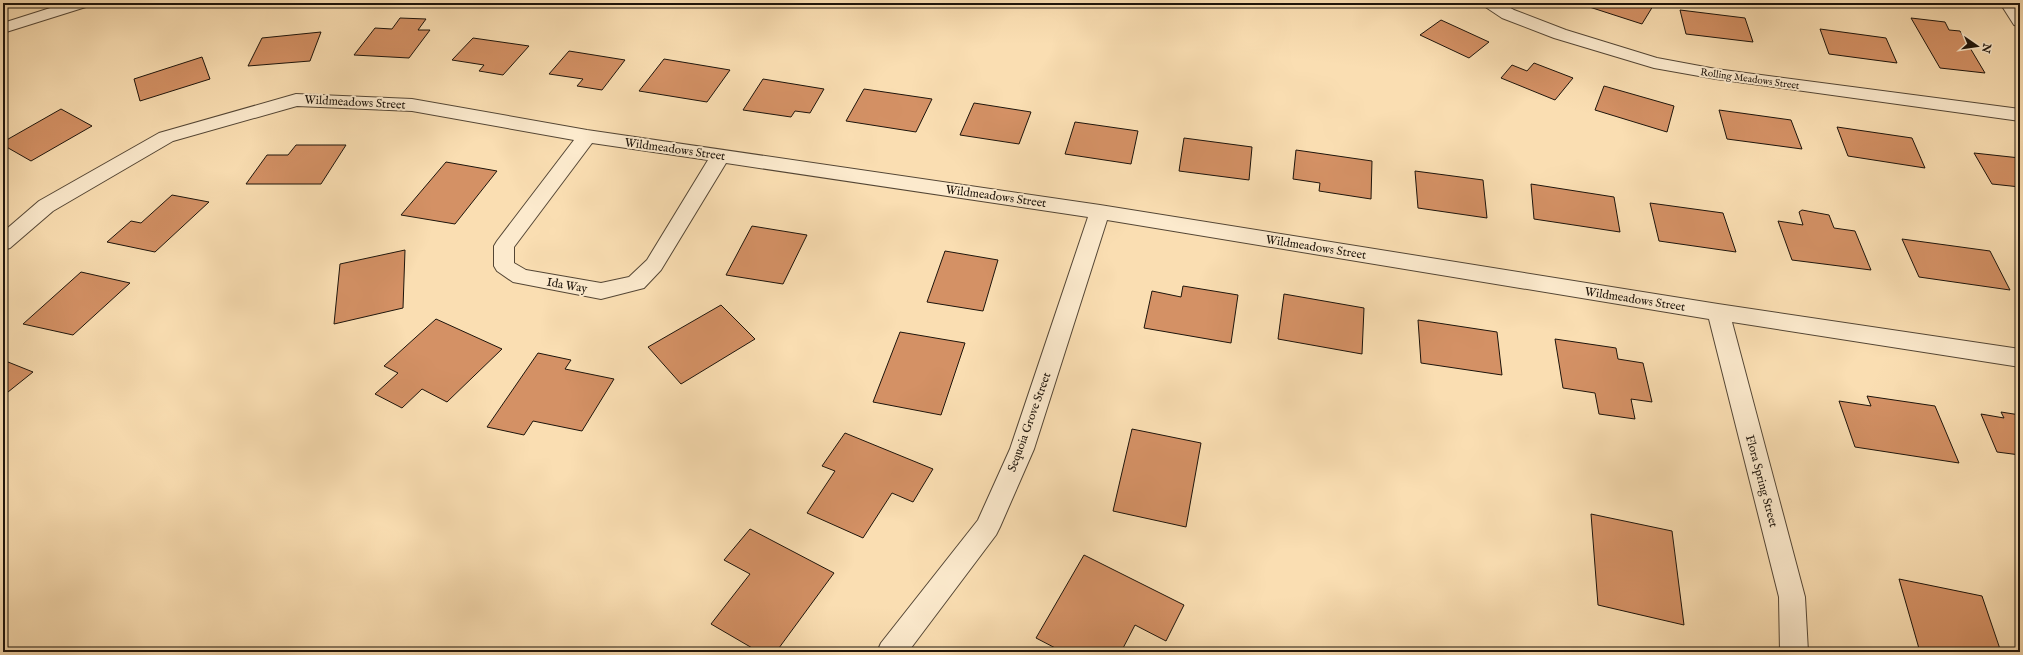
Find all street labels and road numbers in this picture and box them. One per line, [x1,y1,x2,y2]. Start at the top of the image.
street label: Rolling Meadows Street [1699,66,1801,93]
street label: Wildmeadows Street [304,92,406,113]
street label: Wildmeadows Street [624,135,726,164]
street label: Wildmeadows Street [945,182,1047,211]
street label: Wildmeadows Street [1265,232,1367,263]
street label: Ida Way [545,275,588,296]
street label: Wildmeadows Street [1584,284,1686,315]
street label: Sequoia Grove Street [1005,370,1055,474]
street label: Flora Spring Street [1741,433,1781,529]

